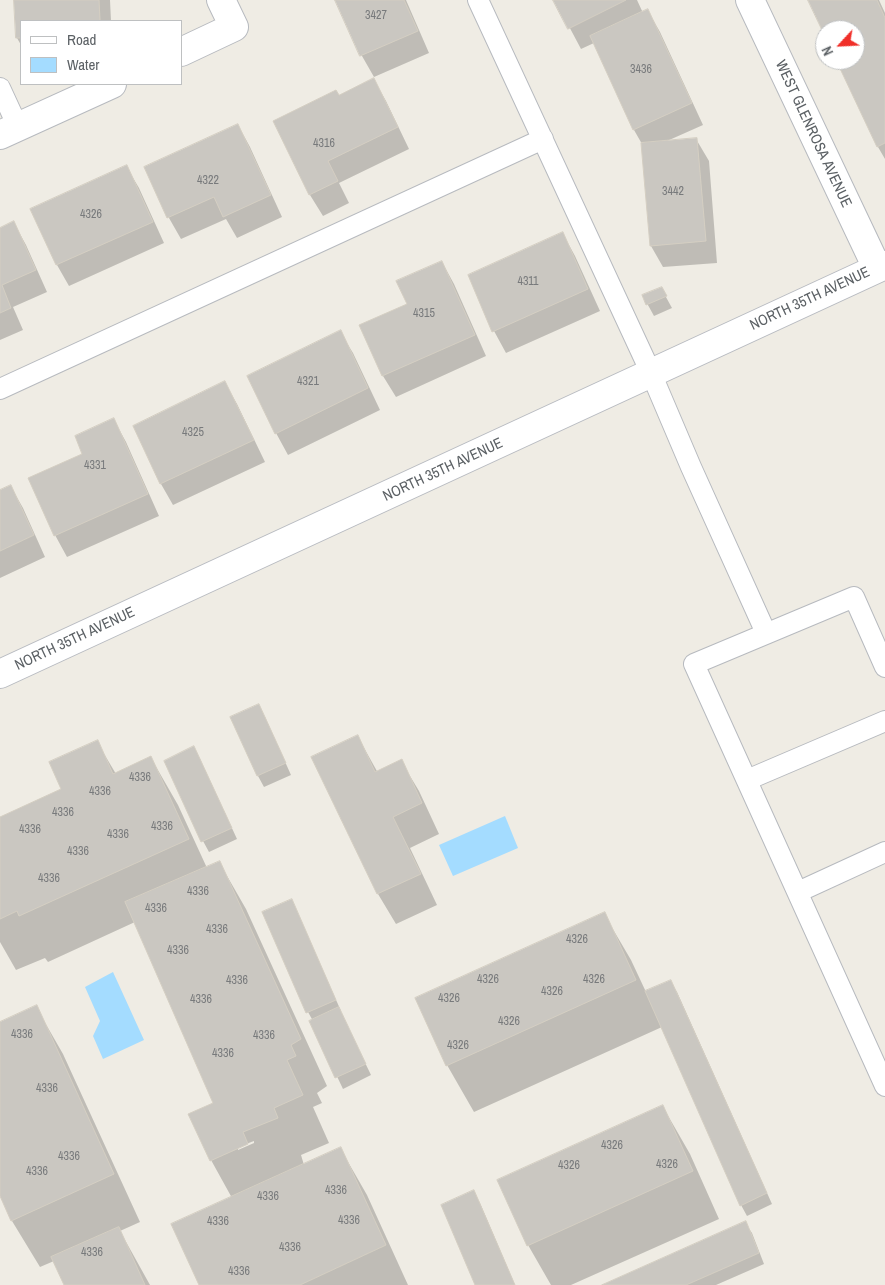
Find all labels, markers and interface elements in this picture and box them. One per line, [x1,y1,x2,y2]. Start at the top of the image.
house number: 3427 [365,9,387,23]
legend [20,20,182,85]
north arrow [815,20,865,70]
text: Road [67,29,96,50]
text: N [817,43,837,58]
text: Water [67,54,99,75]
street label: WEST GLENROSA AVENUE [771,58,855,210]
house number: 3436 [630,63,652,77]
house number: 4316 [313,137,335,151]
house number: 4322 [197,174,219,188]
house number: 3442 [662,185,684,199]
house number: 4326 [80,208,102,222]
street label: NORTH 35TH AVENUE [747,263,873,335]
house number: 4311 [517,275,539,289]
house number: 4315 [413,307,435,321]
house number: 4321 [297,375,319,389]
house number: 4325 [182,426,204,440]
street label: NORTH 35TH AVENUE [380,434,506,506]
house number: 4331 [84,459,106,473]
street label: NORTH 35TH AVENUE [12,603,138,675]
house number: 4336 [129,771,151,785]
house number: 4336 [89,785,111,799]
house number: 4336 [52,806,74,820]
house number: 4336 [151,820,173,834]
house number: 4336 [19,823,41,837]
house number: 4336 [107,828,129,842]
house number: 4336 [67,845,89,859]
house number: 4336 [38,872,60,886]
house number: 4336 [187,885,209,899]
house number: 4336 [145,902,167,916]
house number: 4336 [206,923,228,937]
house number: 4326 [566,933,588,947]
house number: 4336 [167,944,189,958]
house number: 4326 [477,973,499,987]
house number: 4326 [583,973,605,987]
house number: 4336 [226,974,248,988]
house number: 4326 [541,985,563,999]
house number: 4326 [438,992,460,1006]
house number: 4336 [190,993,212,1007]
house number: 4326 [498,1015,520,1029]
house number: 4336 [11,1028,33,1042]
house number: 4336 [253,1029,275,1043]
house number: 4326 [447,1039,469,1053]
house number: 4336 [212,1047,234,1061]
house number: 4336 [36,1082,58,1096]
house number: 4326 [601,1139,623,1153]
house number: 4336 [58,1150,80,1164]
house number: 4326 [656,1158,678,1172]
house number: 4326 [558,1159,580,1173]
house number: 4336 [26,1165,48,1179]
house number: 4336 [325,1184,347,1198]
house number: 4336 [257,1190,279,1204]
house number: 4336 [338,1214,360,1228]
house number: 4336 [207,1215,229,1229]
house number: 4336 [279,1241,301,1255]
house number: 4336 [81,1246,103,1260]
house number: 4336 [228,1265,250,1279]

